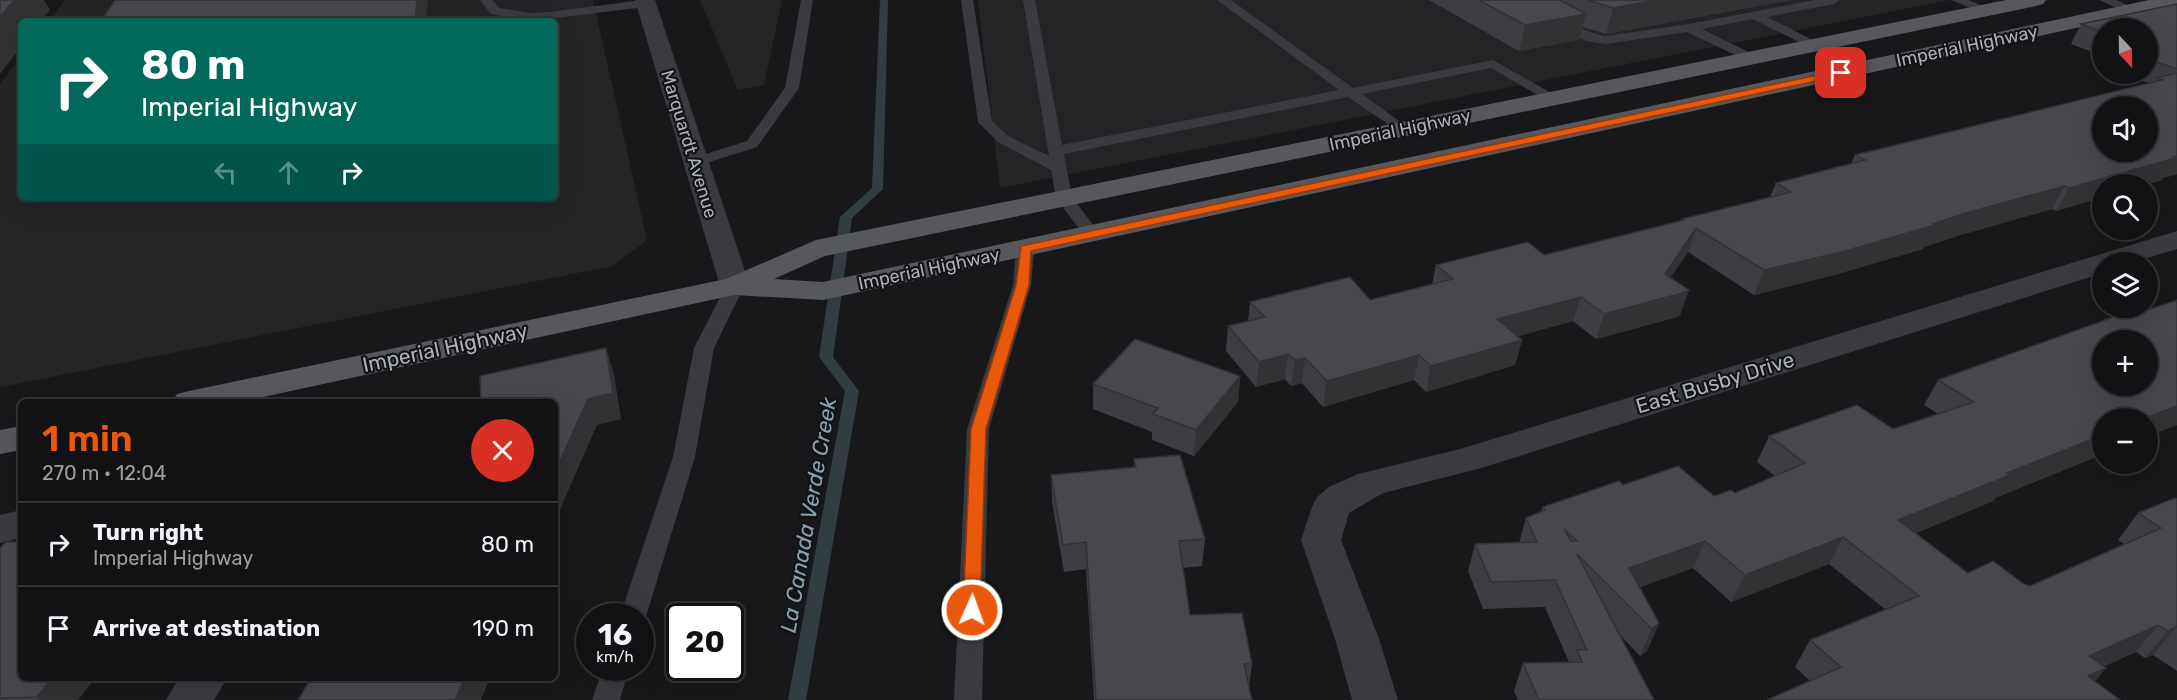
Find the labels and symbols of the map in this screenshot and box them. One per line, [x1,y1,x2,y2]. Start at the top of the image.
north arrow [2092,18,2158,84]
street label: Imperial Highway [1894,20,2040,72]
pin [1815,47,1866,98]
street label: Marquardt Avenue [656,67,722,221]
street label: Imperial Highway [1327,104,1473,156]
street label: Imperial Highway [856,243,1002,295]
street label: Imperial Highway [360,318,530,377]
street label: East Busby Drive [1633,347,1797,419]
water label: La Canada Verde Creek [774,395,843,635]
position arrow [940,578,1004,642]
speed limit sign: 20 [666,603,744,681]

